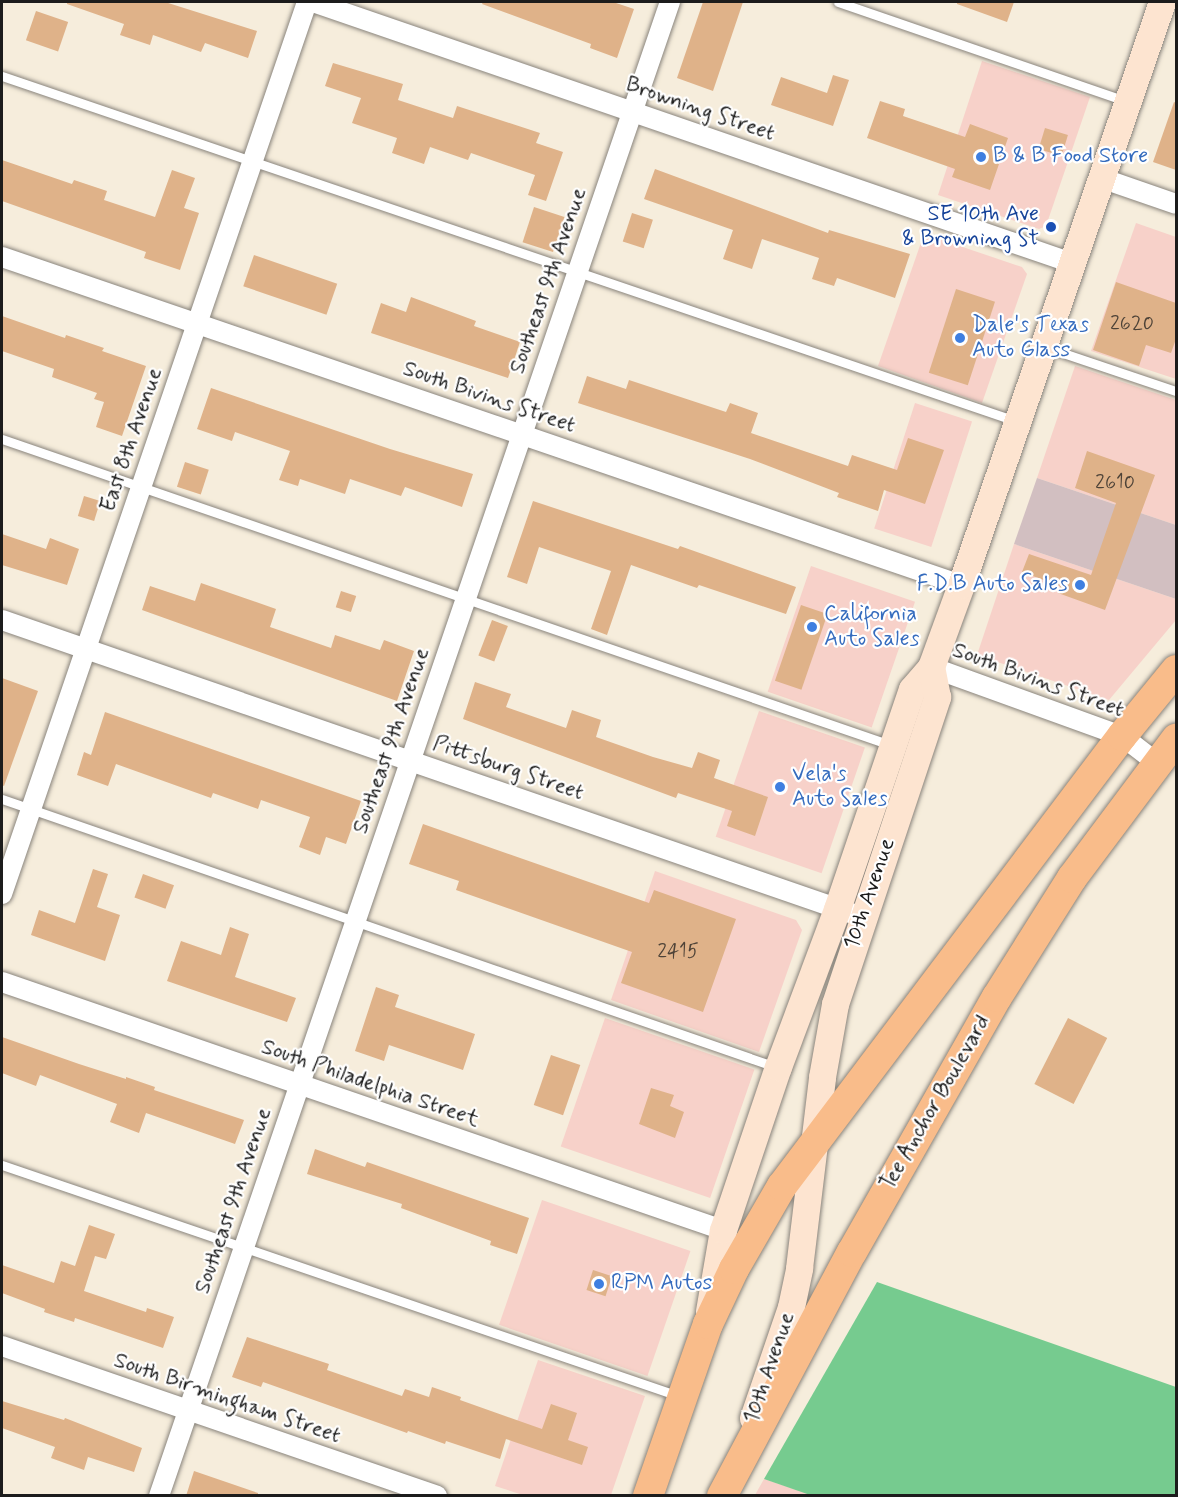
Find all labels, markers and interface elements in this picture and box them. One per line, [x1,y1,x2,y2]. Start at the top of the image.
street label: Browning Street [620,72,780,148]
place label: B & B Food Store [993,144,1147,170]
marker: B & B Food Store [974,150,988,164]
street label: Southeast 9th Avenue [505,185,593,377]
place label: SE 10th Ave & Browning St [903,201,1039,252]
marker: SE 10th Ave & Browning St [1044,220,1058,234]
house number: 2620 [1110,311,1154,335]
place label: Dale's Texas Auto Glass [972,312,1087,364]
marker: Dale's Texas Auto Glass [953,331,967,345]
street label: South Bivins Street [398,356,580,440]
street label: East 8th Avenue [95,365,169,515]
house number: 2610 [1095,470,1135,494]
place label: F.D.B Auto Sales [916,572,1068,598]
marker: F.D.B Auto Sales [1073,578,1087,592]
place label: California Auto Sales [824,601,920,652]
marker: California Auto Sales [805,620,819,634]
street label: South Bivins Street [947,637,1129,725]
street label: Southeast 9th Avenue [348,645,436,837]
street label: Pittsburg Street [427,730,589,808]
place label: Vela's Auto Sales [792,761,888,812]
marker: Vela's Auto Sales [773,780,787,794]
street label: 10th Avenue [839,835,901,953]
house number: 2415 [657,939,699,963]
street label: Tee Anchor Boulevard [876,1012,996,1194]
street label: South Philadelphia Street [258,1034,482,1134]
street label: Southeast 9th Avenue [190,1105,278,1297]
place label: RPM Autos [611,1271,712,1297]
marker: RPM Autos [592,1277,606,1291]
street label: 10th Avenue [739,1309,801,1427]
street label: South Birmingham Street [108,1347,346,1451]

